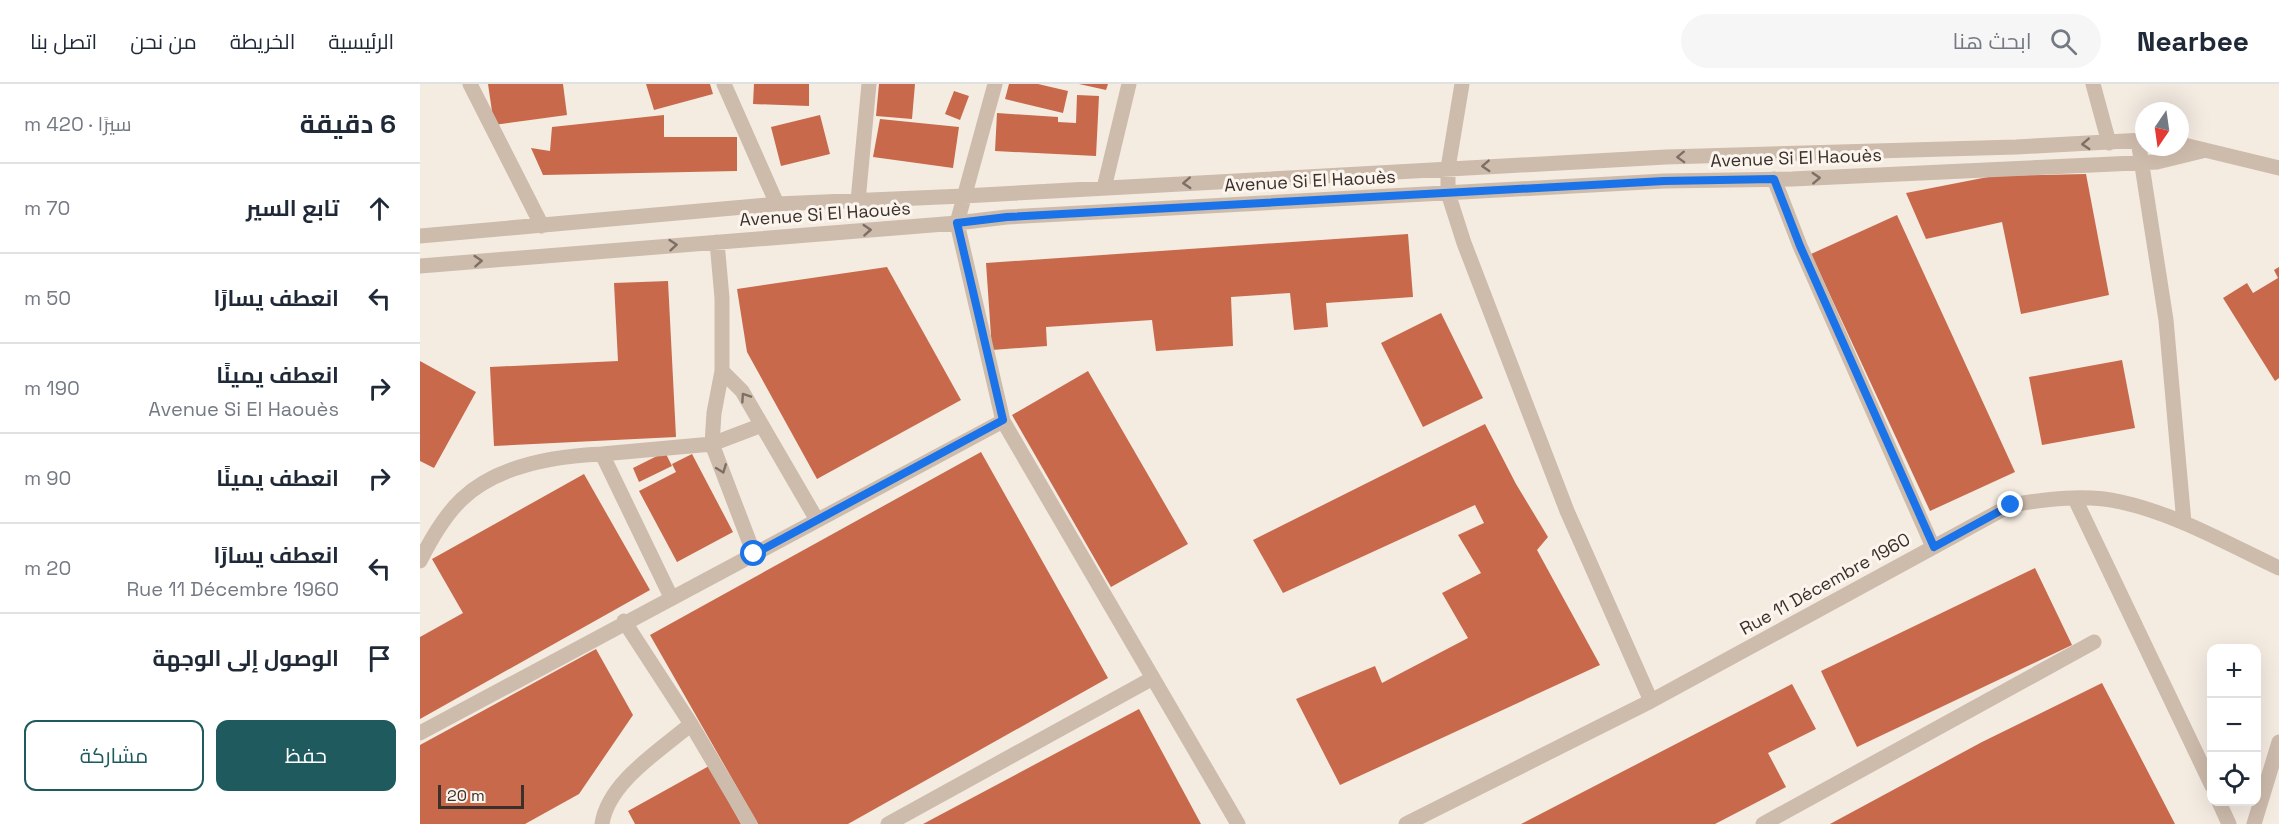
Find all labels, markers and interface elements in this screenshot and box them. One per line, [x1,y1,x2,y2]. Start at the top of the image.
search box [1681,14,2101,68]
text: Nearbee [2137,23,2249,59]
icon: search [2047,25,2080,58]
text: ابحث هنا [1952,27,2032,55]
text: اتصل بنا [30,28,97,55]
text: من نحن [130,28,197,55]
text: الخريطة [230,28,295,55]
text: الرئيسية [328,28,394,55]
north arrow [2135,102,2189,156]
text: 6 دقيقة [300,107,396,141]
text: سيرًا · 420 m [24,111,132,137]
one-way arrow [2081,137,2090,150]
street label: Avenue Si El Haouès [1710,143,1882,172]
one-way arrow [1676,151,1685,163]
one-way arrow [1482,160,1491,173]
street label: Avenue Si El Haouès [1224,165,1396,196]
one-way arrow [1812,172,1821,184]
one-way arrow [1182,177,1191,190]
icon: ahead [363,192,396,225]
text: تابع السير [246,194,339,222]
text: 70 m [24,195,70,221]
street label: Avenue Si El Haouès [739,196,911,231]
one-way arrow [863,224,872,237]
one-way arrow [668,239,677,252]
one-way arrow [474,255,483,268]
icon: left [363,282,396,315]
text: انعطف يسارًا [213,284,339,312]
text: 50 m [24,285,71,311]
text: انعطف يمينًا [216,361,339,389]
icon: right [363,372,396,405]
text: 190 m [24,375,80,401]
one-way arrow [741,393,752,404]
text: Avenue Si El Haouès [148,396,339,422]
icon: right [363,462,396,495]
one-way arrow [714,463,727,474]
text: انعطف يمينًا [216,464,339,492]
text: 90 m [24,465,71,491]
route end [1997,491,2023,517]
street label: Rue 11 Décembre 1960 [1736,527,1914,640]
route start [740,540,766,566]
text: انعطف يسارًا [213,541,339,569]
icon: left [363,552,396,585]
text: 20 m [24,555,71,581]
text: Rue 11 Décembre 1960 [127,576,339,602]
icon: arrive [363,642,396,675]
text: الوصول إلى الوجهة [153,644,339,672]
map controls [2207,644,2261,806]
button: + [2207,644,2261,698]
button: − [2207,698,2261,752]
button: مشاركة [24,720,204,791]
button: حفظ [216,720,396,791]
button: locate [2207,752,2261,806]
scale bar [438,782,524,810]
text: 20 m [447,785,485,806]

